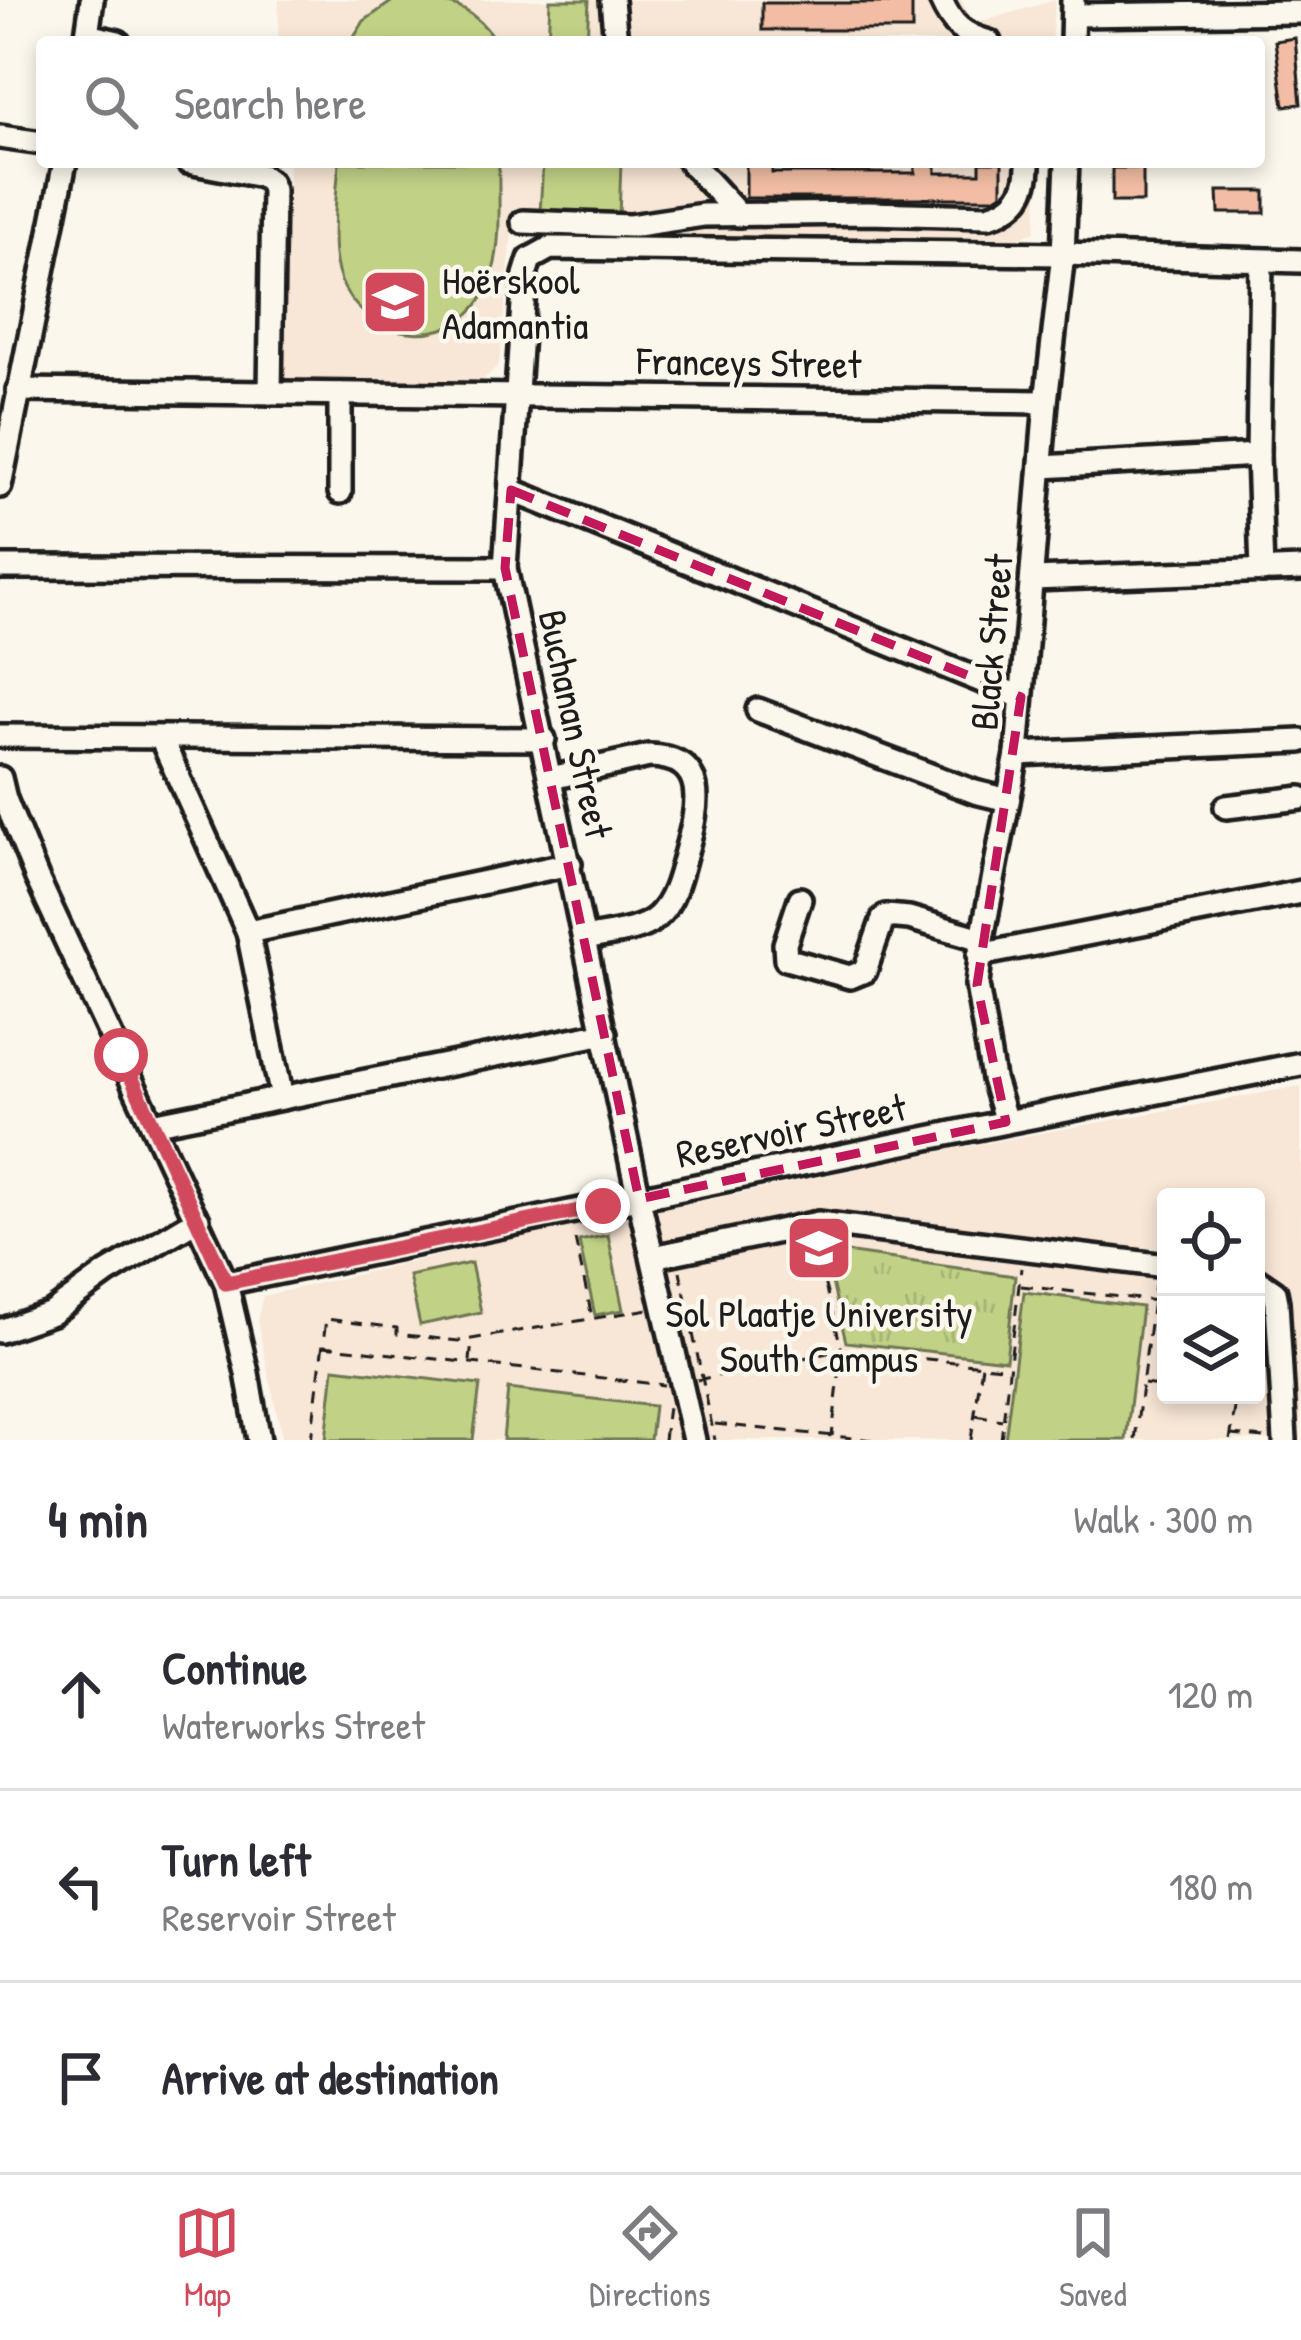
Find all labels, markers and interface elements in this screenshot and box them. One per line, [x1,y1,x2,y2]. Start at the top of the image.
search box [36,36,1265,168]
icon: search [78,69,144,135]
text: Search here [174,72,366,133]
place label: Hoërskool Adamantia [442,253,588,351]
school or university icon: Hoërskool Adamantia [360,267,430,337]
street label: Franceys Street [635,333,862,390]
street label: Black Street [956,551,1025,732]
street label: Buchanan Street [526,605,627,844]
route start [94,1028,148,1082]
street label: Reservoir Street [671,1079,911,1180]
route end [576,1179,630,1233]
map controls [1157,1188,1265,1404]
button: locate [1157,1188,1265,1296]
school or university icon: Sol Plaatje University South Campus [784,1213,854,1283]
place label: Sol Plaatje University South Campus [665,1286,973,1384]
button: layers [1157,1296,1265,1404]
text: 4 min [48,1484,148,1553]
text: Walk · 300 m [1073,1492,1253,1545]
text: Continue [162,1637,307,1698]
icon: ahead [48,1661,114,1727]
text: 120 m [1168,1667,1253,1720]
text: Waterworks Street [162,1698,425,1751]
text: Turn left [162,1829,311,1890]
icon: left [48,1853,114,1919]
text: 180 m [1169,1859,1253,1912]
text: Reservoir Street [162,1890,396,1943]
icon: arrive [48,2045,114,2111]
text: Arrive at destination [162,2047,499,2108]
tab: Map [174,2200,240,2316]
tab: Directions [589,2200,711,2316]
tab: Saved [1059,2200,1127,2316]

